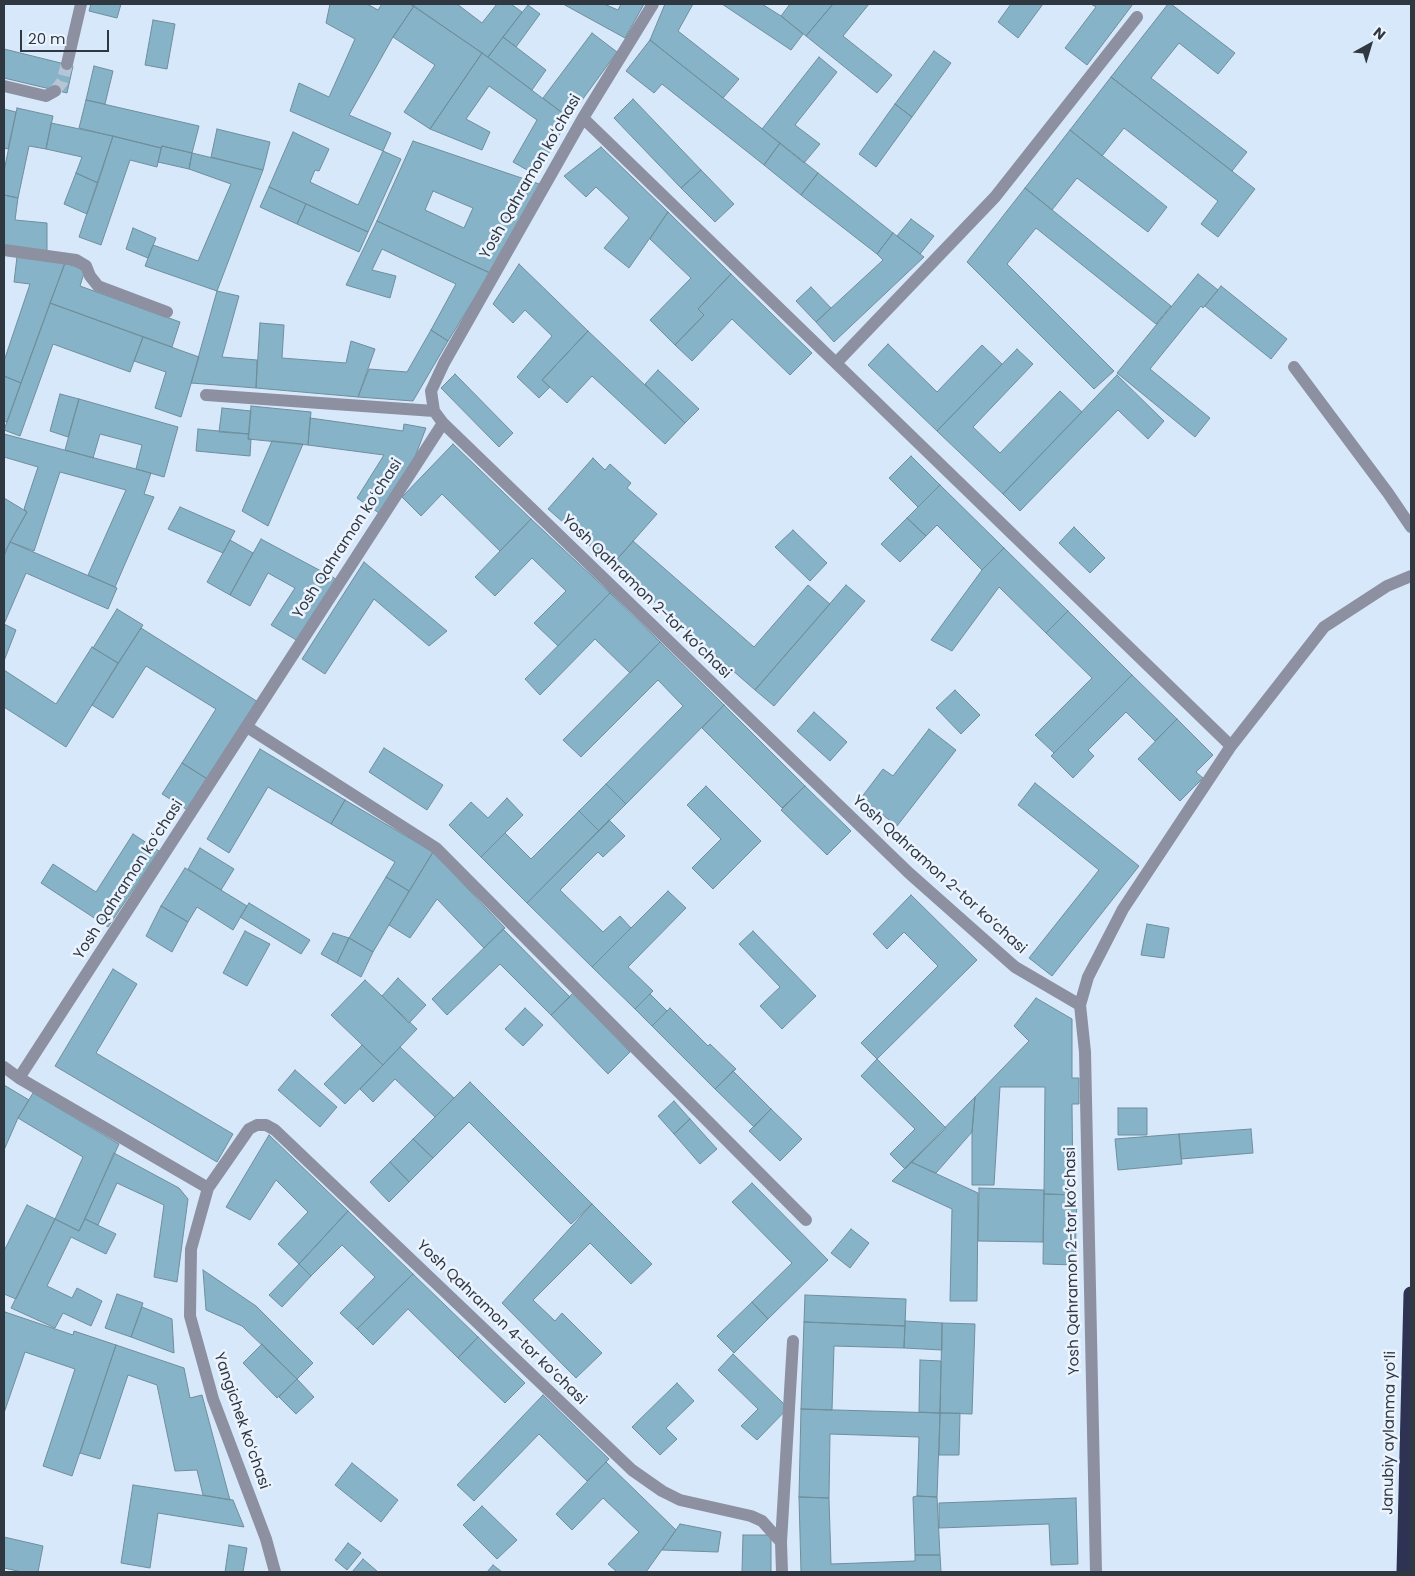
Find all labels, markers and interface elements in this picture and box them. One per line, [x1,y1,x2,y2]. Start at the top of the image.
scale bar [22,20,111,52]
north arrow [1345,20,1395,70]
text: N [1369,22,1390,44]
text: 20 m [28,28,66,49]
street label: Yosh Qahramon koʻchasi [477,92,585,262]
street label: Yosh Qahramon koʻchasi [290,456,406,622]
street label: Yosh Qahramon 2-tor koʼchasi [558,511,734,683]
street label: Yosh Qahramon 2-tor koʼchasi [848,792,1030,958]
street label: Yosh Qahramon koʻchasi [71,797,187,963]
street label: Yosh Qahramon 2-tor koʼchasi [1062,1147,1084,1375]
street label: Yosh Qahramon 4-tor koʼchasi [412,1237,590,1409]
street label: Yangichek koʻchasi [209,1350,273,1492]
street label: Janubiy aylanma yoʻli [1380,1351,1400,1515]

